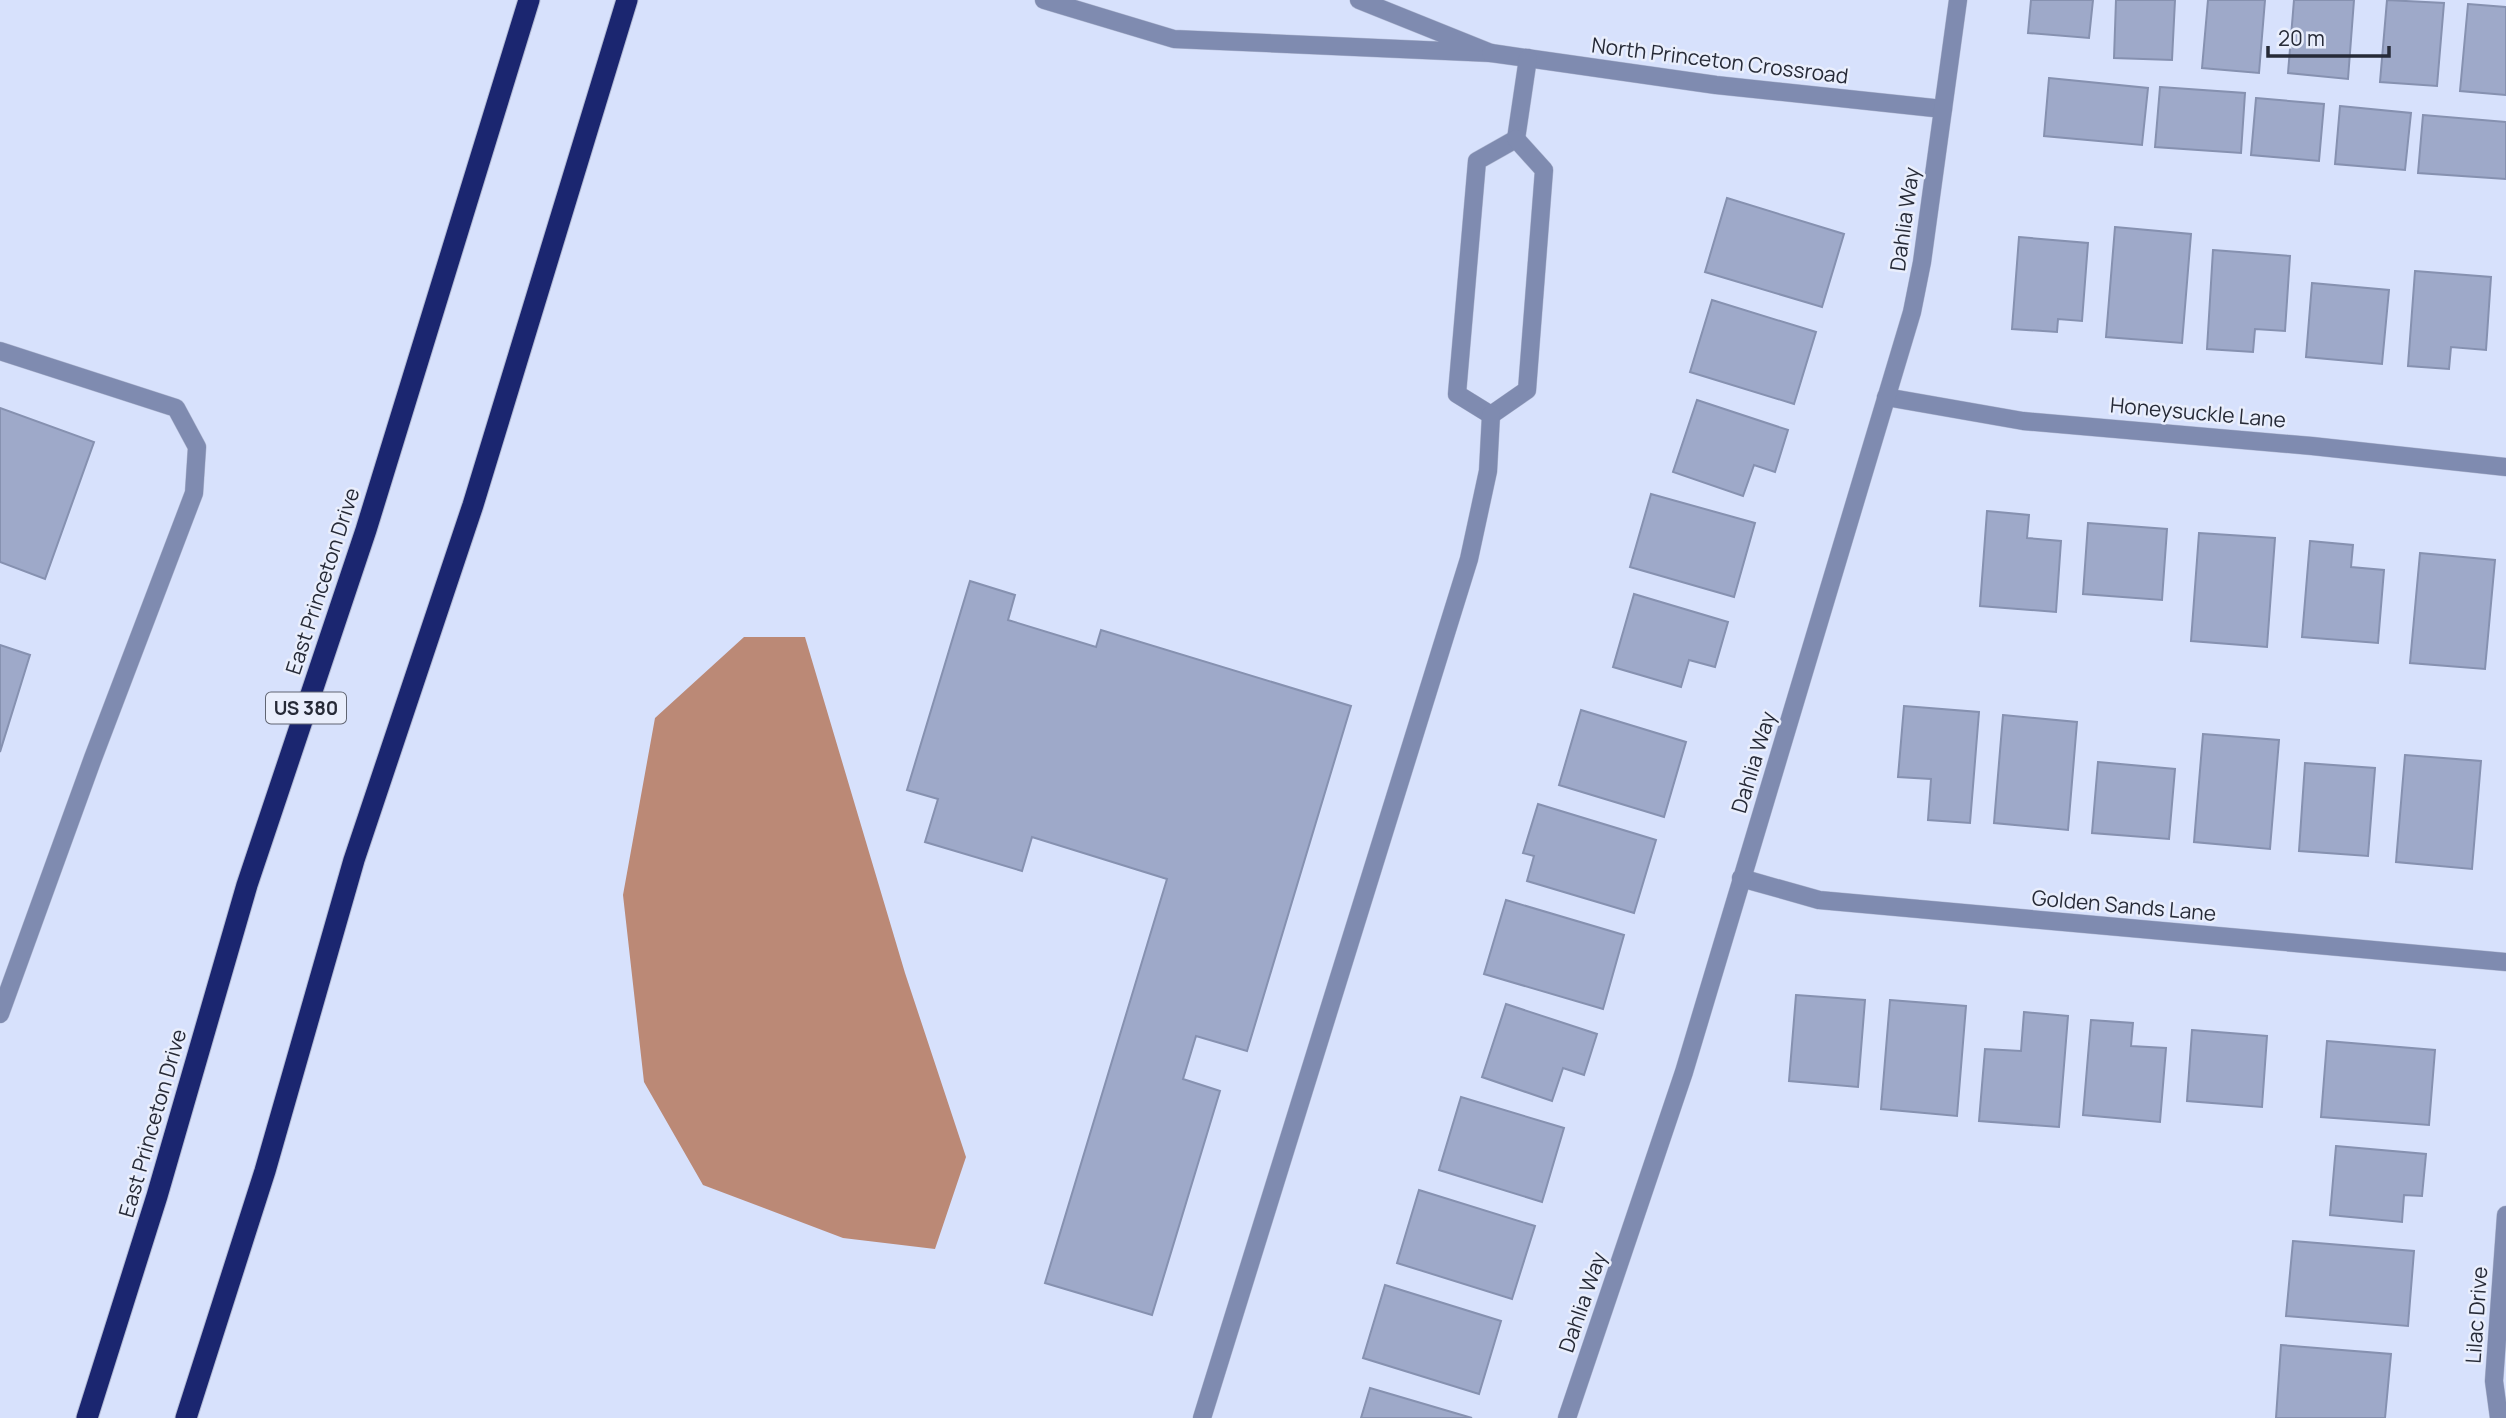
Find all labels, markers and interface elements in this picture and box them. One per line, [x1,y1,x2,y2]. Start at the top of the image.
scale bar [2268,14,2389,58]
text: 20 m [2278,24,2325,52]
street label: North Princeton Crossroad [1590,30,1850,90]
street label: Dahlia Way [1883,165,1925,273]
street label: Honeysuckle Lane [2109,390,2287,434]
street label: East Princeton Drive [279,484,365,678]
road number: US 380 [266,692,346,723]
street label: Dahlia Way [1724,708,1782,816]
street label: Golden Sands Lane [2031,883,2217,927]
street label: East Princeton Drive [112,1026,192,1220]
street label: Dahlia Way [1552,1248,1612,1356]
street label: Lilac Drive [2459,1266,2493,1364]

